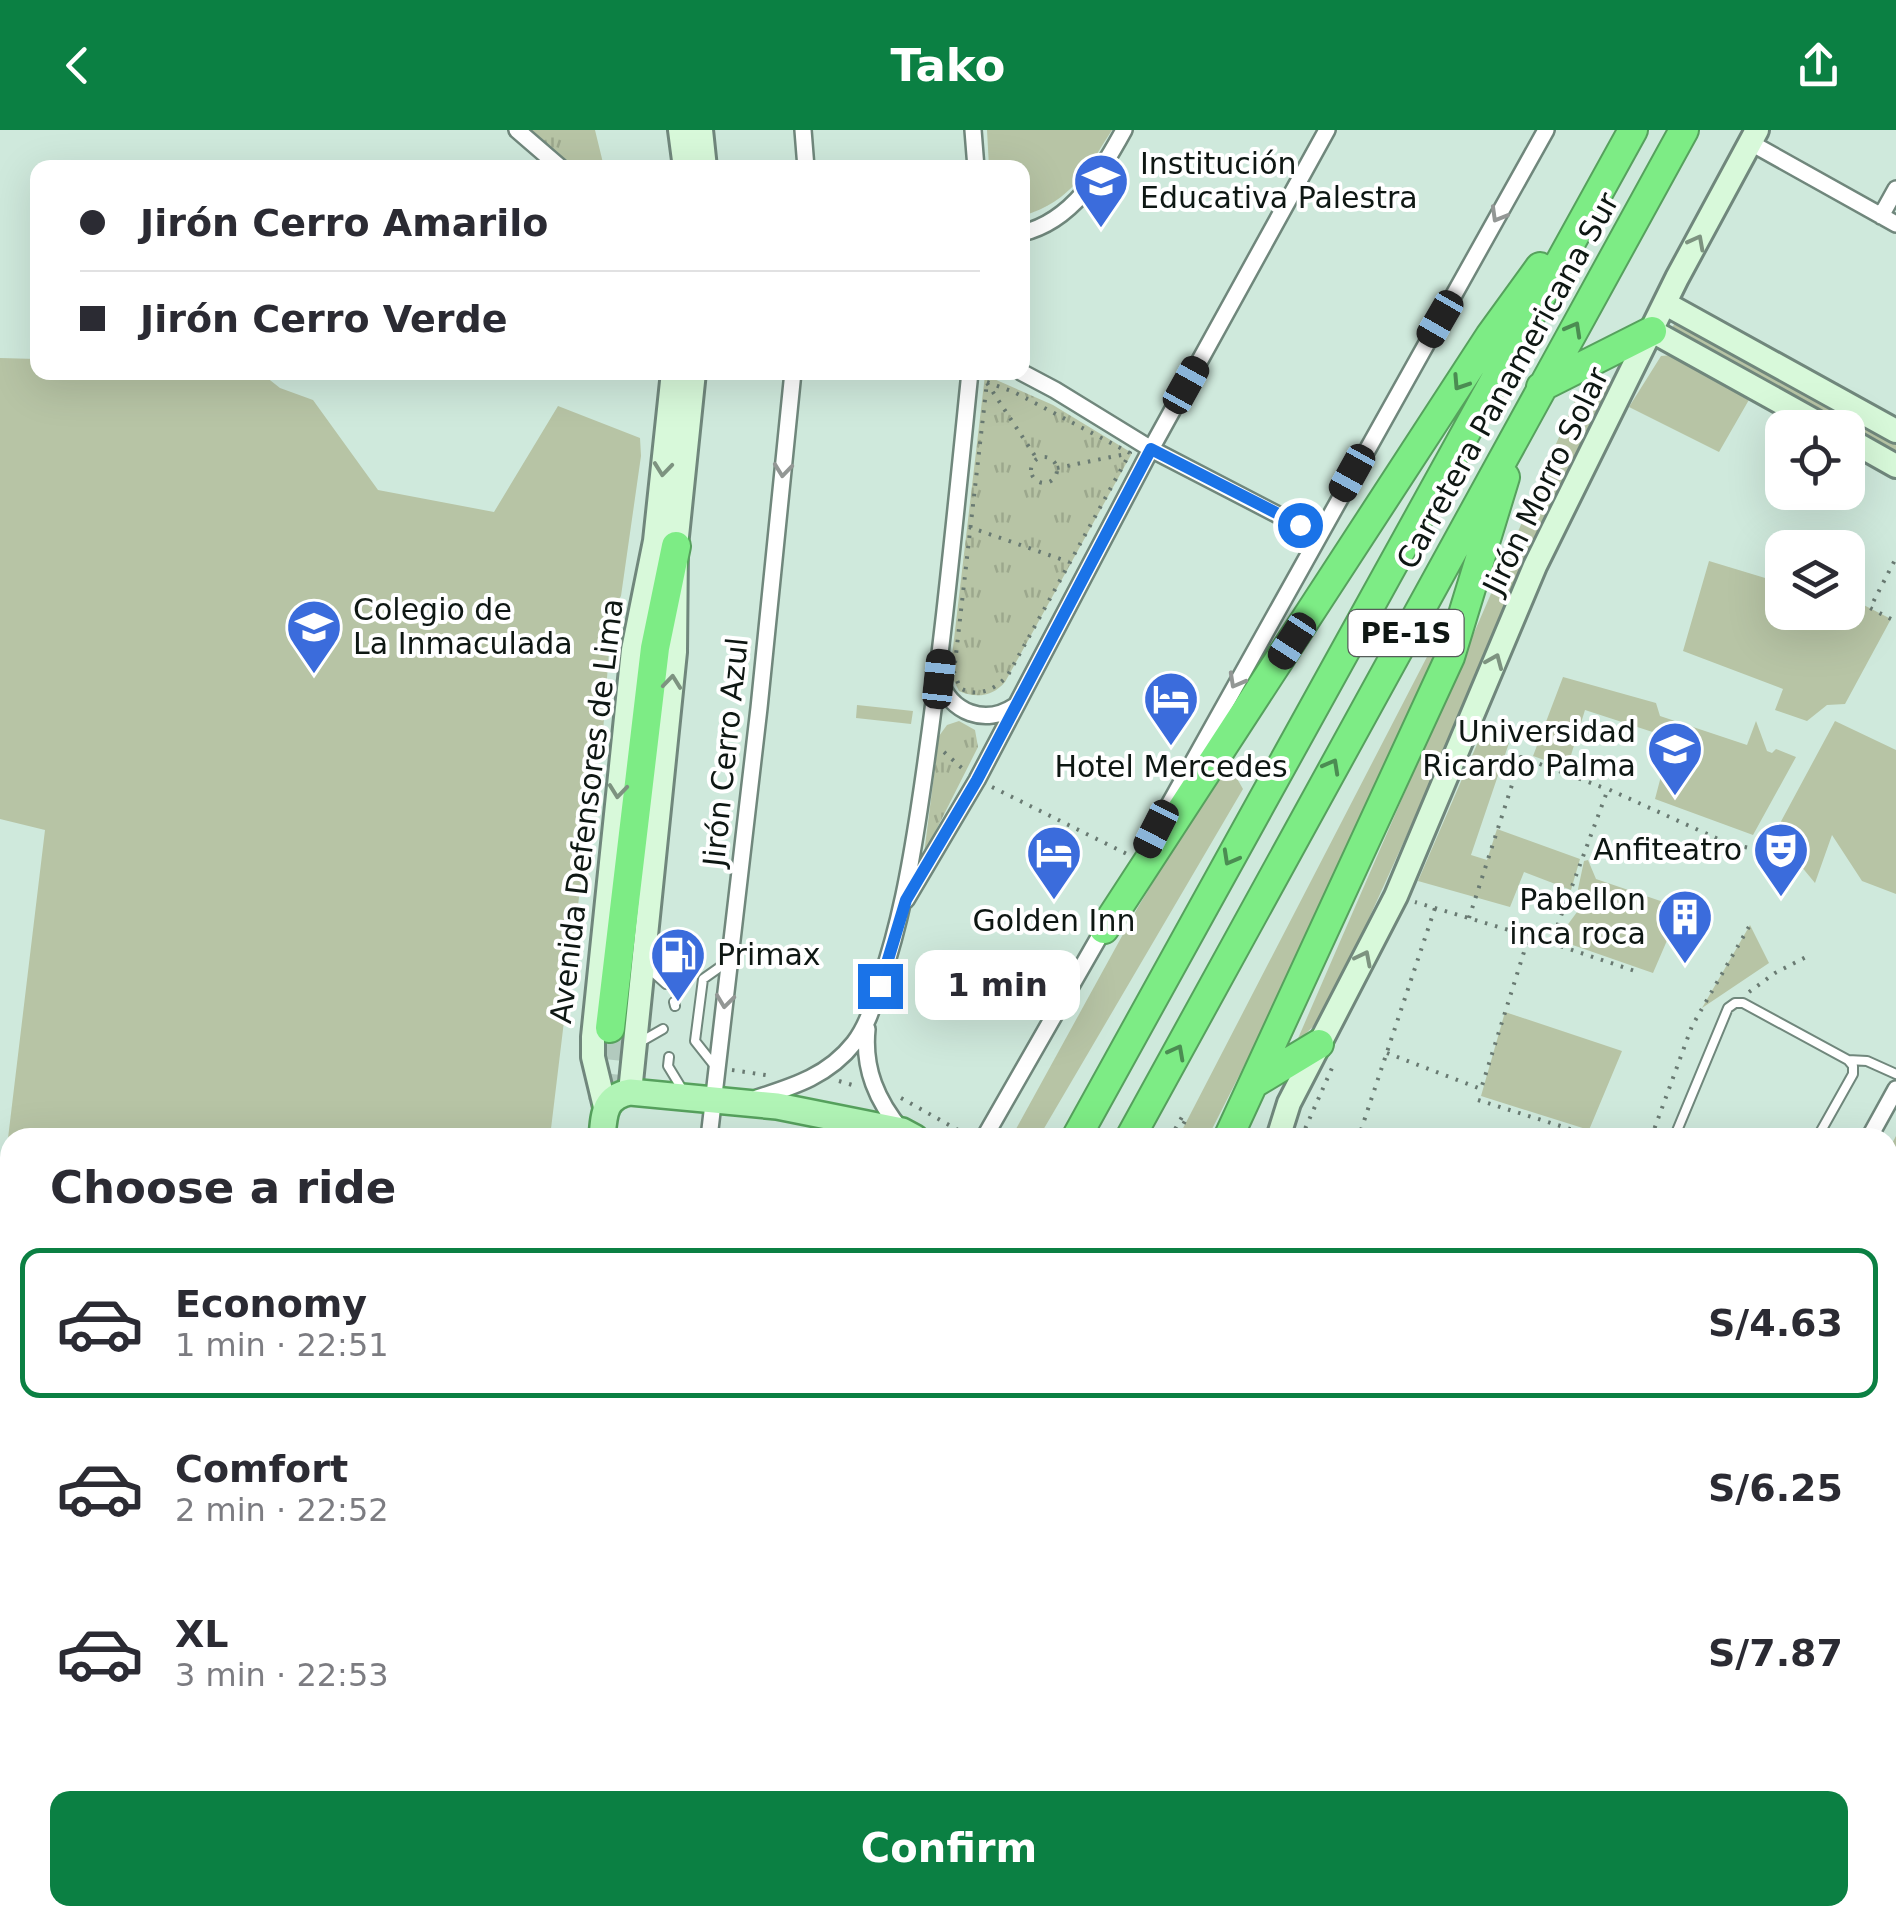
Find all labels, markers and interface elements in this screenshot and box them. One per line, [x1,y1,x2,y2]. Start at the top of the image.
icon: back [50,38,105,93]
icon: share [1791,38,1846,93]
text: Tako [891,39,1005,92]
place label: Institución Educativa Palestra [1140,146,1418,215]
school or university icon: Institución Educativa Palestra [1071,151,1131,230]
street label: Carretera Panamericana Sur [1389,186,1626,575]
text: Jirón Cerro Amarilo [140,201,548,245]
one-way arrow [1491,205,1511,223]
one-way arrow [1684,235,1704,253]
car [1412,286,1468,352]
text: Jirón Cerro Verde [140,297,508,341]
one-way arrow [1561,321,1581,339]
car [1158,351,1214,419]
street label: Jirón Morro Solar [1475,361,1616,602]
one-way arrow [1453,372,1472,390]
map controls [1765,410,1865,630]
button: locate [1765,410,1865,510]
car [1324,439,1380,507]
one-way arrow [653,462,674,478]
one-way arrow [773,462,794,478]
route start [1278,503,1323,548]
button: layers [1765,530,1865,630]
place label: Colegio de La Inmaculada [353,592,573,661]
street label: Avenida Defensores de Lima [543,596,630,1025]
school or university icon: Colegio de La Inmaculada [284,597,344,676]
car [1263,608,1321,674]
road number: PE-1S [1348,610,1464,656]
street label: Jirón Cerro Azul [696,636,755,870]
car [921,648,957,710]
one-way arrow [1483,653,1503,671]
hotel icon: Hotel Mercedes [1141,669,1201,748]
one-way arrow [1228,671,1248,689]
one-way arrow [660,673,682,689]
place label: Universidad Ricardo Palma [1422,714,1636,783]
school or university icon: Universidad Ricardo Palma [1645,719,1705,798]
place label: Hotel Mercedes [1054,749,1288,784]
one-way arrow [1320,759,1340,777]
one-way arrow [608,783,629,799]
car [1129,795,1183,863]
theatre icon: Anfiteatro [1751,820,1811,899]
hotel icon: Golden Inn [1024,823,1084,902]
place label: Anfiteatro [1593,832,1742,867]
one-way arrow [1223,847,1242,865]
place label: Pabellon inca roca [1509,882,1646,951]
building icon: Pabellon inca roca [1655,887,1715,966]
place label: Golden Inn [973,903,1135,938]
fuel station icon: Primax [648,925,708,1004]
place label: Primax [717,937,821,972]
one-way arrow [1352,950,1372,968]
callout: 1 min [915,951,1080,1021]
route end [858,964,903,1009]
text: 1 min [947,966,1048,1004]
one-way arrow [715,994,736,1010]
one-way arrow [1164,1044,1184,1062]
text: Choose a ride [50,1161,396,1214]
icon: car [55,1278,145,1368]
text: Economy [175,1282,367,1326]
text: S/4.63 [1708,1301,1843,1345]
text: 1 min · 22:51 [175,1326,389,1364]
icon: car [55,1443,145,1533]
text: Comfort [175,1447,348,1491]
text: S/6.25 [1708,1466,1843,1510]
text: 2 min · 22:52 [175,1491,389,1529]
icon: car [55,1608,145,1698]
text: XL [175,1612,229,1656]
text: S/7.87 [1708,1631,1843,1675]
text: 3 min · 22:53 [175,1656,389,1694]
button: Confirm [50,1791,1848,1906]

